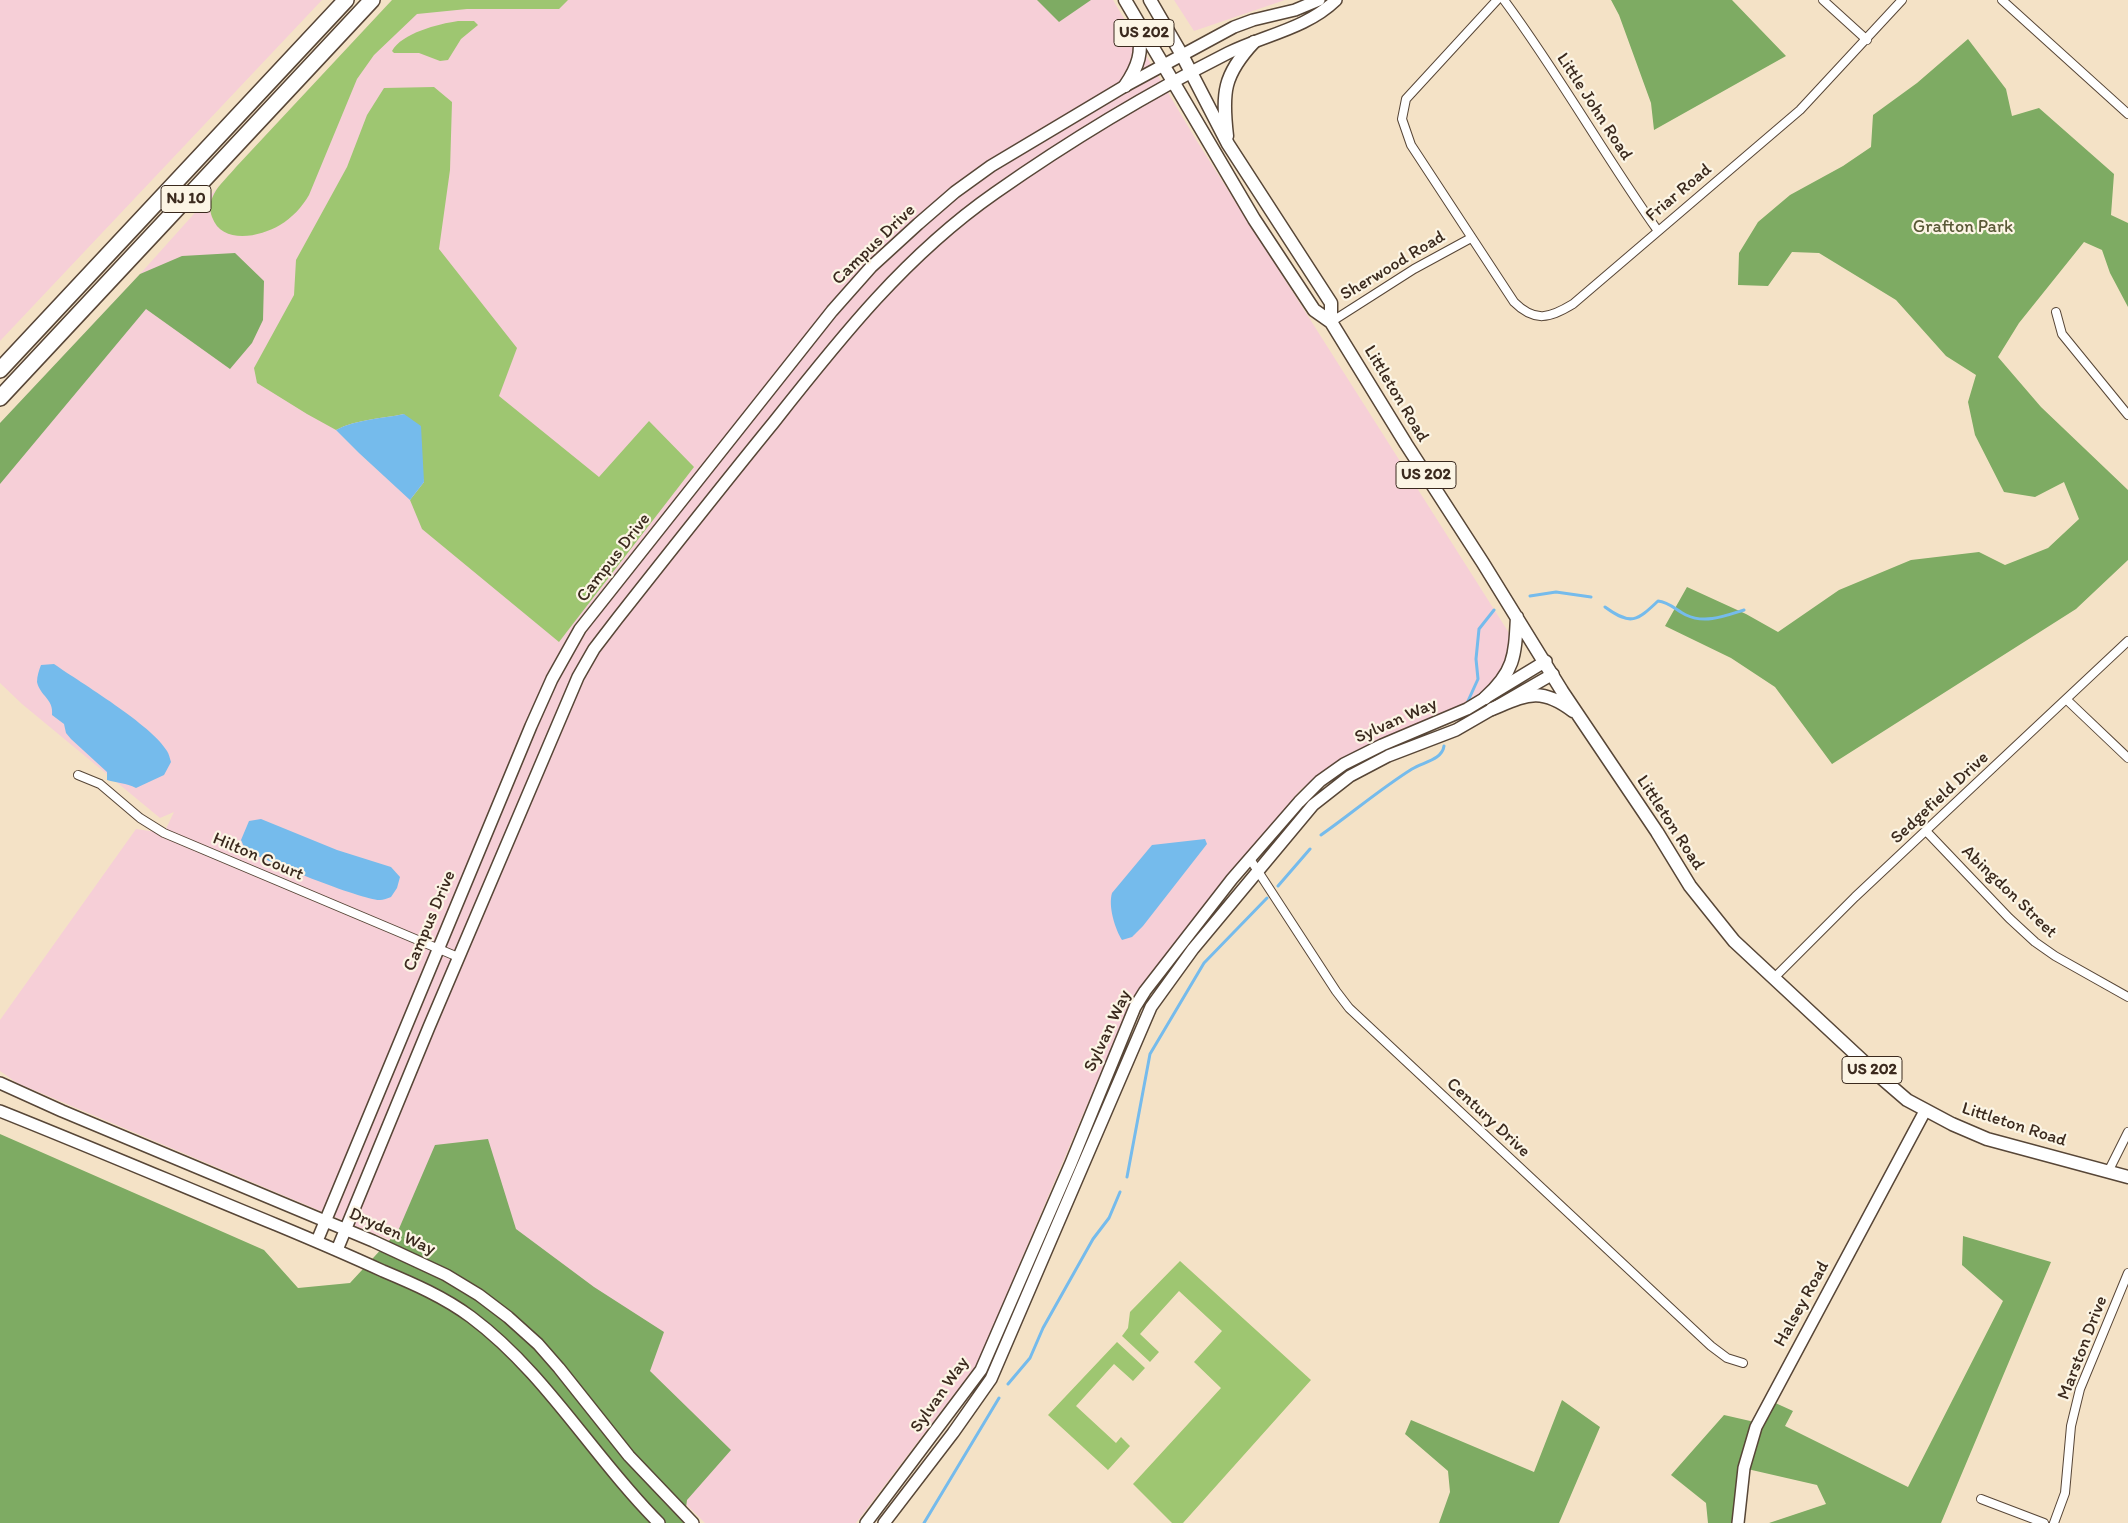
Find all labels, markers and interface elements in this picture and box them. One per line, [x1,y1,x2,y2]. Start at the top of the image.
road number: US 202 [1114,19,1174,46]
street label: Little John Road [1551,49,1637,165]
street label: Friar Road [1642,159,1716,227]
road number: NJ 10 [161,185,211,212]
street label: Campus Drive [828,200,920,290]
park label: Grafton Park [1913,216,2013,238]
street label: Sherwood Road [1337,226,1449,306]
street label: Littleton Road [1359,342,1433,446]
road number: US 202 [1396,462,1456,488]
street label: Campus Drive [572,509,656,607]
street label: Sylvan Way [1351,693,1441,749]
street label: Sedgefield Drive [1887,747,1993,849]
street label: Littleton Road [1631,771,1709,875]
street label: Hilton Court [209,828,307,886]
street label: Abingdon Street [1957,841,2061,943]
street label: Campus Drive [399,867,461,975]
street label: Sylvan Way [1080,987,1136,1075]
road number: US 202 [1842,1056,1902,1084]
street label: Century Drive [1441,1074,1535,1162]
street label: Littleton Road [1959,1098,2069,1152]
street label: Dryden Way [345,1203,439,1261]
street label: Halsey Road [1770,1257,1834,1351]
street label: Marston Drive [2053,1293,2113,1403]
street label: Sylvan Way [906,1353,974,1437]

